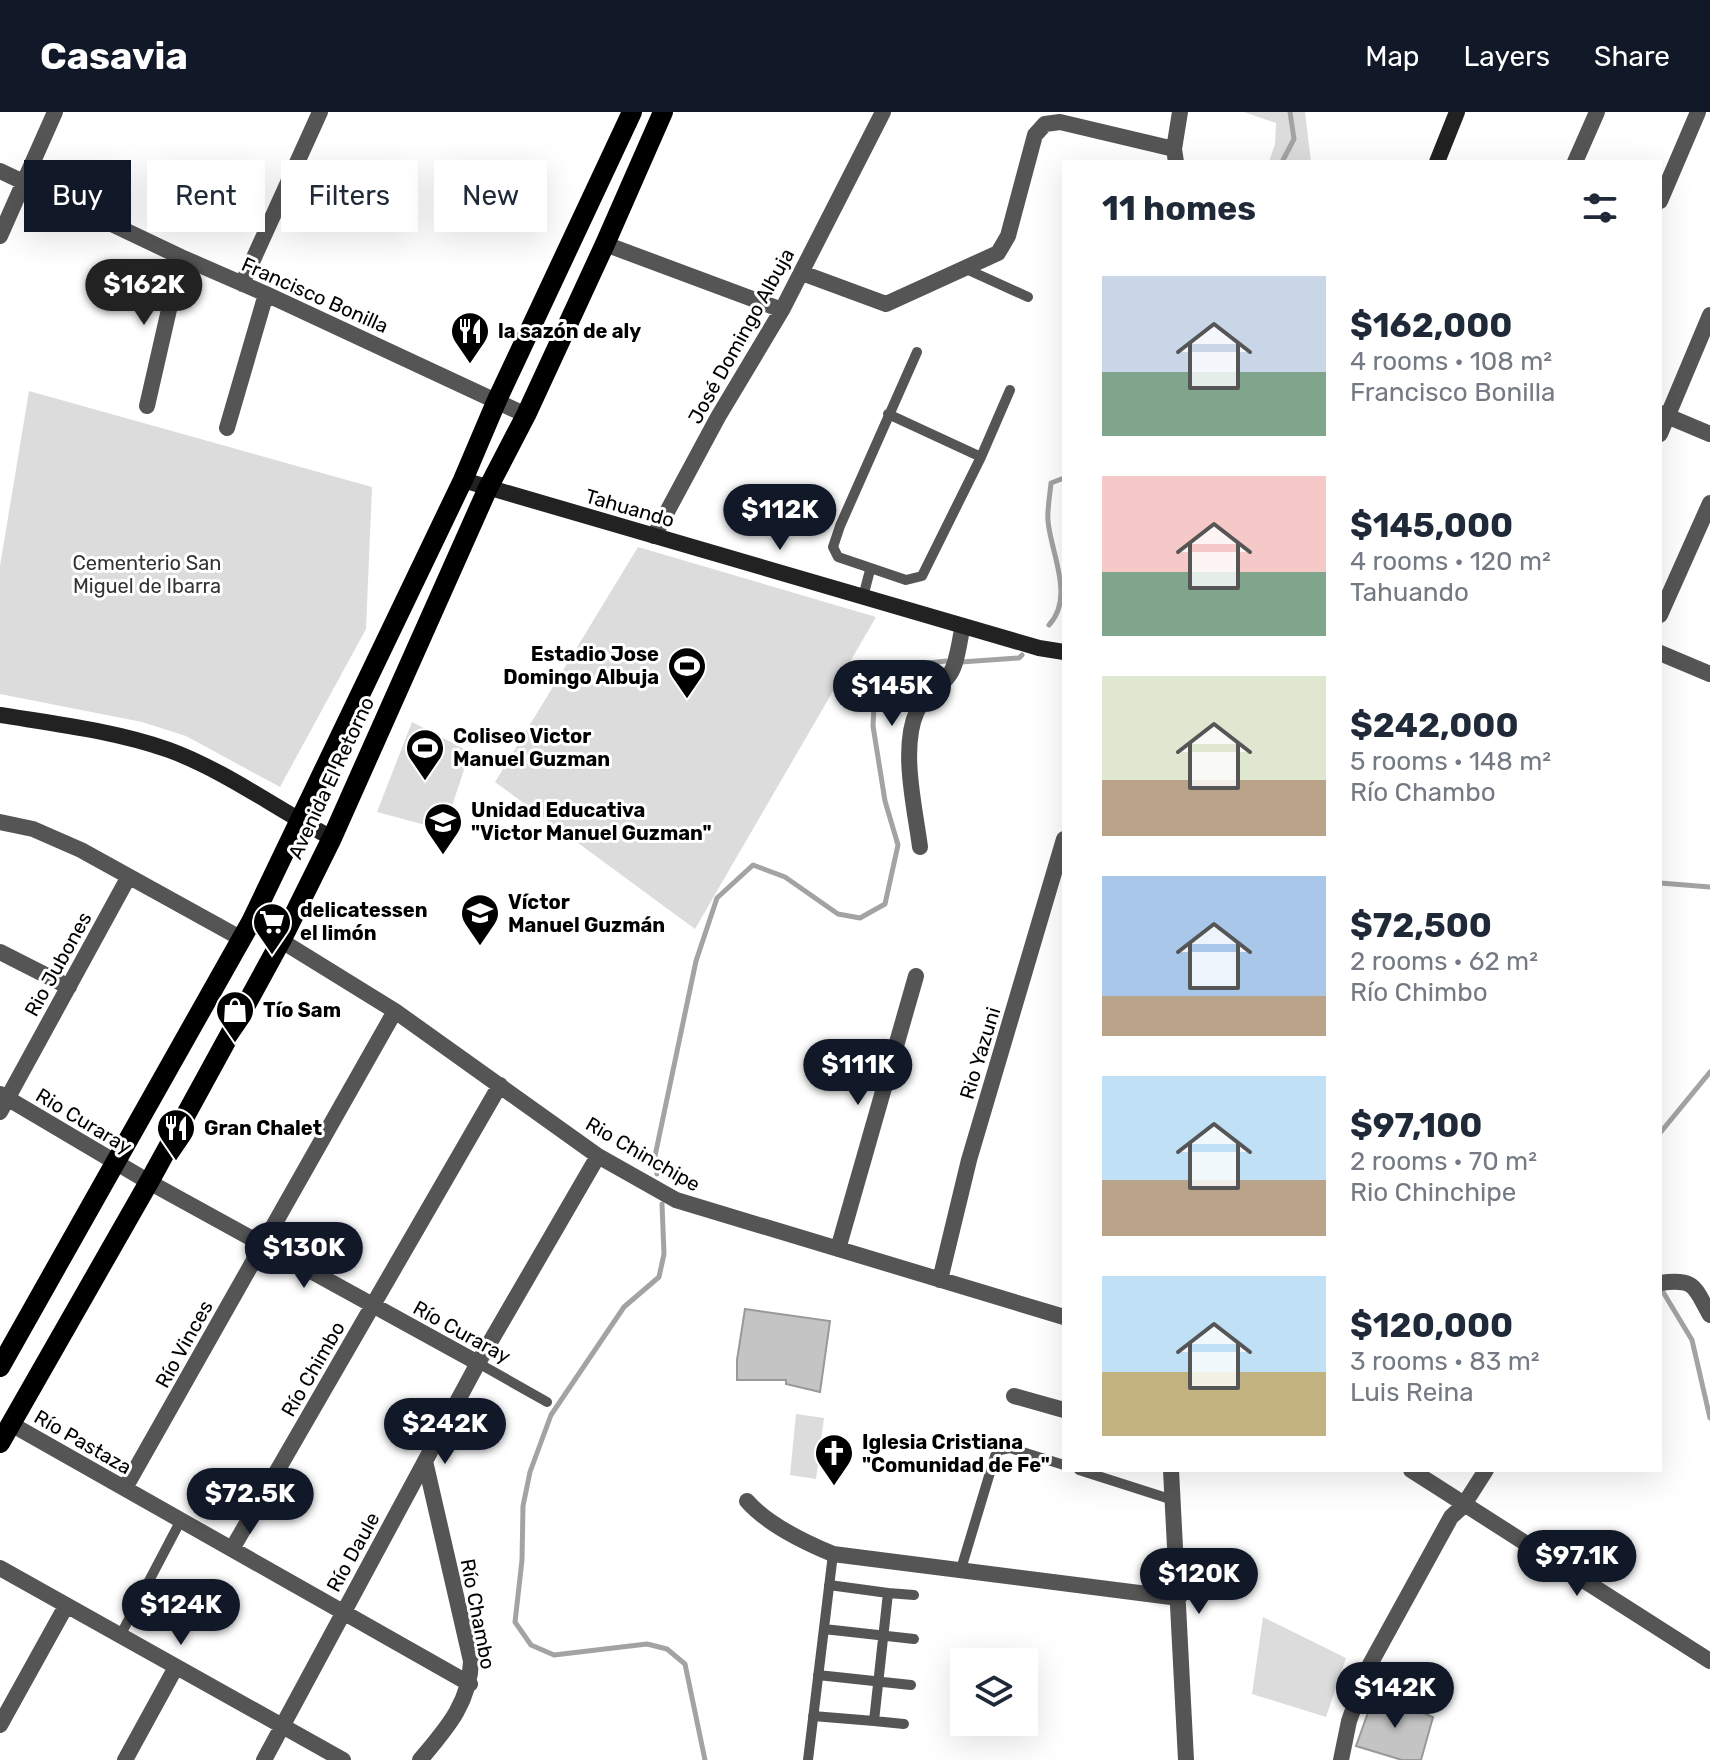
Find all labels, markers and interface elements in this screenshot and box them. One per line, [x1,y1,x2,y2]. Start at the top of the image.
text: Casavia [40,33,188,79]
text: Map [1365,40,1420,73]
text: Layers [1464,40,1550,73]
text: Share [1594,40,1670,73]
chip: Buy [24,160,131,232]
chip: Rent [147,160,265,232]
chip: Filters [281,160,418,232]
chip: New [434,160,547,232]
icon: filters [1578,186,1622,230]
text: 11 homes [1102,188,1256,229]
street label: José Domingo Albuja [683,244,799,428]
street label: Francisco Bonilla [238,252,392,338]
pin: $162K [88,259,200,327]
text: $162K [103,269,185,300]
text: $162,000 [1350,305,1512,346]
icon: home [1166,308,1262,404]
restaurant icon: la sazón de aly [449,310,491,365]
place label: la sazón de aly [498,319,641,343]
text: 4 rooms · 108 m² [1350,346,1552,377]
text: Francisco Bonilla [1350,377,1555,408]
street label: Tahuando [583,484,677,532]
pin: $112K [724,484,836,552]
text: $112K [741,494,819,525]
text: $145,000 [1350,505,1513,546]
icon: home [1166,508,1262,604]
text: 4 rooms · 120 m² [1350,546,1551,577]
park label: Cementerio San Miguel de Ibarra [73,551,221,598]
text: Tahuando [1350,577,1469,608]
place label: Estadio Jose Domingo Albuja [503,642,659,689]
sports icon: Estadio Jose Domingo Albuja [666,645,708,700]
pin: $145K [836,660,948,728]
text: $145K [851,670,933,701]
street label: Avenida El Retorno [283,693,379,863]
text: $242,000 [1350,705,1519,746]
icon: home [1166,708,1262,804]
place label: Coliseo Victor Manuel Guzman [453,724,610,771]
sports icon: Coliseo Victor Manuel Guzman [404,727,446,782]
text: 5 rooms · 148 m² [1350,746,1551,777]
text: Río Chambo [1350,777,1496,808]
place label: Unidad Educativa "Victor Manuel Guzman" [471,798,711,845]
school or university icon: Unidad Educativa "Victor Manuel Guzman" [422,801,464,856]
place label: Víctor Manuel Guzmán [508,890,665,937]
school or university icon: Víctor Manuel Guzmán [459,892,501,947]
place label: delicatessen el limón [300,898,428,945]
supermarket icon: delicatessen el limón [251,901,293,956]
text: $72,500 [1350,905,1492,946]
street label: Rio Jubones [19,908,97,1020]
icon: home [1166,908,1262,1004]
text: 2 rooms · 62 m² [1350,946,1538,977]
text: Río Chimbo [1350,977,1488,1008]
shop icon: Tío Sam [214,989,256,1044]
place label: Tío Sam [263,998,341,1022]
street label: Rio Yazuni [955,1004,1005,1102]
pin: $111K [802,1039,914,1107]
text: $111K [821,1049,895,1080]
street label: Rio Curaray [32,1083,136,1159]
text: $97,100 [1350,1105,1482,1146]
restaurant icon: Gran Chalet [155,1107,197,1162]
icon: home [1166,1108,1262,1204]
street label: Rio Chinchipe [582,1112,704,1196]
place label: Gran Chalet [204,1116,322,1140]
text: 2 rooms · 70 m² [1350,1146,1537,1177]
text: Rio Chinchipe [1350,1177,1516,1208]
pin: $130K [248,1222,360,1290]
text: $130K [263,1232,345,1263]
street label: Río Curaray [409,1295,515,1369]
street label: Río Vinces [150,1296,218,1392]
text: $120,000 [1350,1305,1513,1346]
icon: home [1166,1308,1262,1404]
street label: Río Chimbo [276,1317,350,1421]
text: 3 rooms · 83 m² [1350,1346,1540,1377]
text: Luis Reina [1350,1377,1474,1408]
pin: $242K [389,1398,501,1466]
street label: Río Pastaza [30,1405,136,1479]
text: $242K [402,1408,488,1439]
place label: Iglesia Cristiana "Comunidad de Fe" [862,1430,1050,1477]
church icon: Iglesia Cristiana "Comunidad de Fe" [813,1432,855,1487]
pin: $72.5K [185,1468,315,1536]
text: $72.5K [205,1478,295,1509]
street label: Río Daule [321,1508,385,1596]
pin: $97.1K [1512,1530,1642,1598]
text: $97.1K [1535,1540,1619,1571]
pin: $120K [1143,1548,1255,1616]
street label: Río Chambo [456,1557,500,1671]
text: $120K [1158,1558,1240,1589]
pin: $124K [125,1579,237,1647]
text: $124K [140,1589,222,1620]
map controls [950,1648,1038,1736]
button: layers [950,1648,1038,1736]
pin: $142K [1339,1662,1451,1730]
text: $142K [1354,1672,1436,1703]

